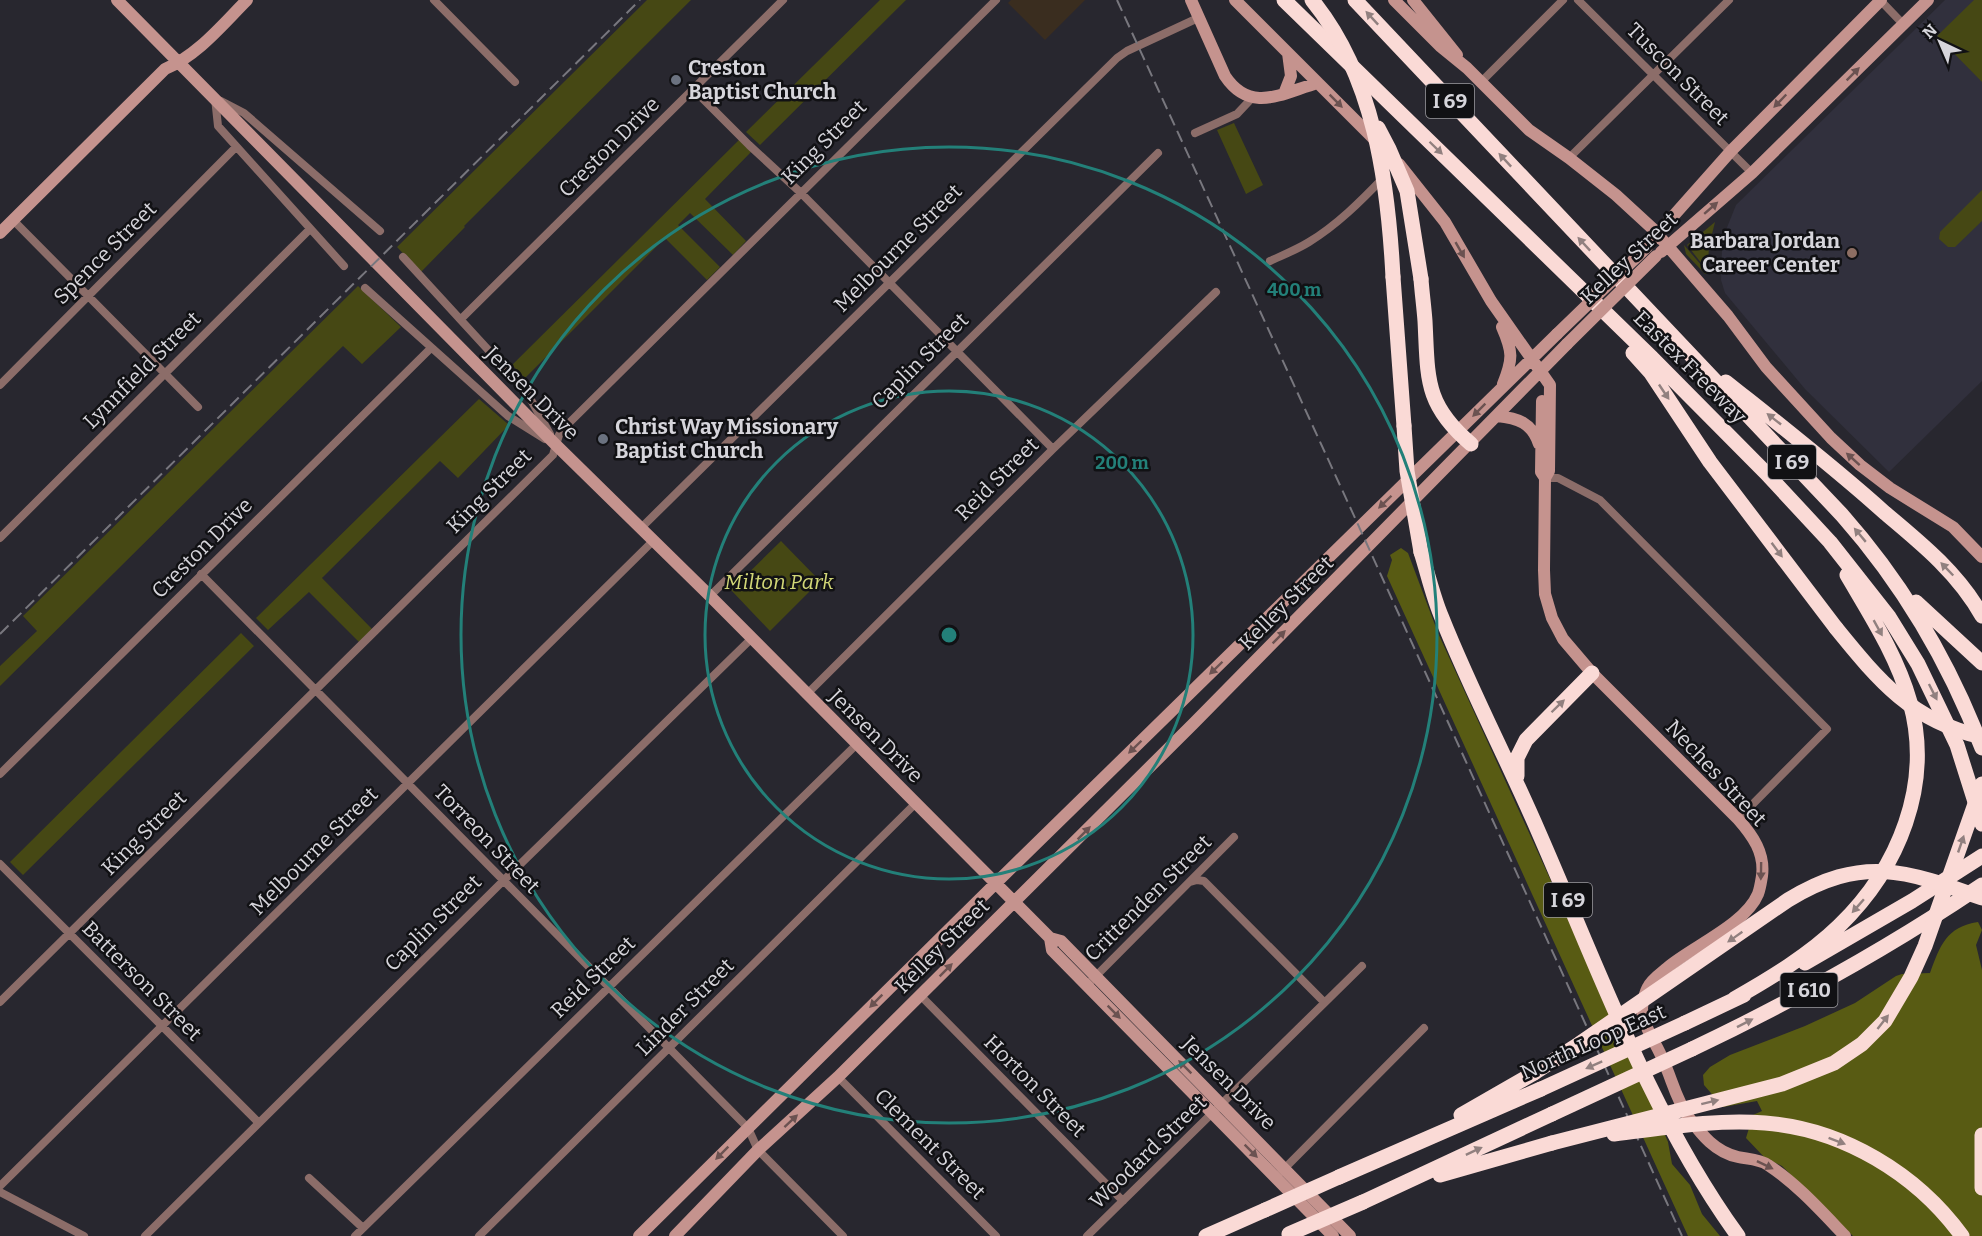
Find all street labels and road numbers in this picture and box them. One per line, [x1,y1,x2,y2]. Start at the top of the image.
street label: Tuscon Street [1621,17,1735,131]
road number: I 69 [1426,84,1474,118]
street label: Creston Drive [553,91,665,203]
street label: King Street [776,94,872,190]
street label: Melbourne Street [829,178,968,317]
street label: Spence Street [48,196,162,310]
street label: Kelley Street [1575,206,1683,310]
street label: Eastex Freeway [1628,305,1753,430]
street label: Lynnfield Street [78,306,206,434]
street label: Caplin Street [866,307,974,415]
street label: Jensen Drive [479,340,584,445]
street label: Reid Street [950,432,1044,526]
street label: King Street [441,443,537,539]
road number: I 69 [1768,445,1816,479]
street label: Creston Drive [146,492,258,604]
street label: Kelley Street [1233,550,1339,656]
street label: Jensen Drive [823,683,928,788]
street label: Neches Street [1660,714,1772,832]
street label: Torreon Street [429,779,546,899]
street label: Melbourne Street [245,781,384,920]
street label: King Street [96,785,192,881]
street label: Crittenden Street [1079,829,1217,967]
street label: Caplin Street [379,869,487,977]
road number: I 69 [1544,883,1592,917]
street label: Kelley Street [889,893,995,999]
street label: Batterson Street [77,916,208,1047]
street label: Reid Street [545,930,641,1024]
street label: Linder Street [631,952,740,1061]
road number: I 610 [1780,973,1838,1007]
street label: North Loop East [1516,998,1670,1086]
street label: Horton Street [978,1029,1092,1143]
street label: Jensen Drive [1176,1030,1281,1135]
street label: Clement Street [869,1083,991,1205]
street label: Woodard Street [1084,1089,1212,1214]

